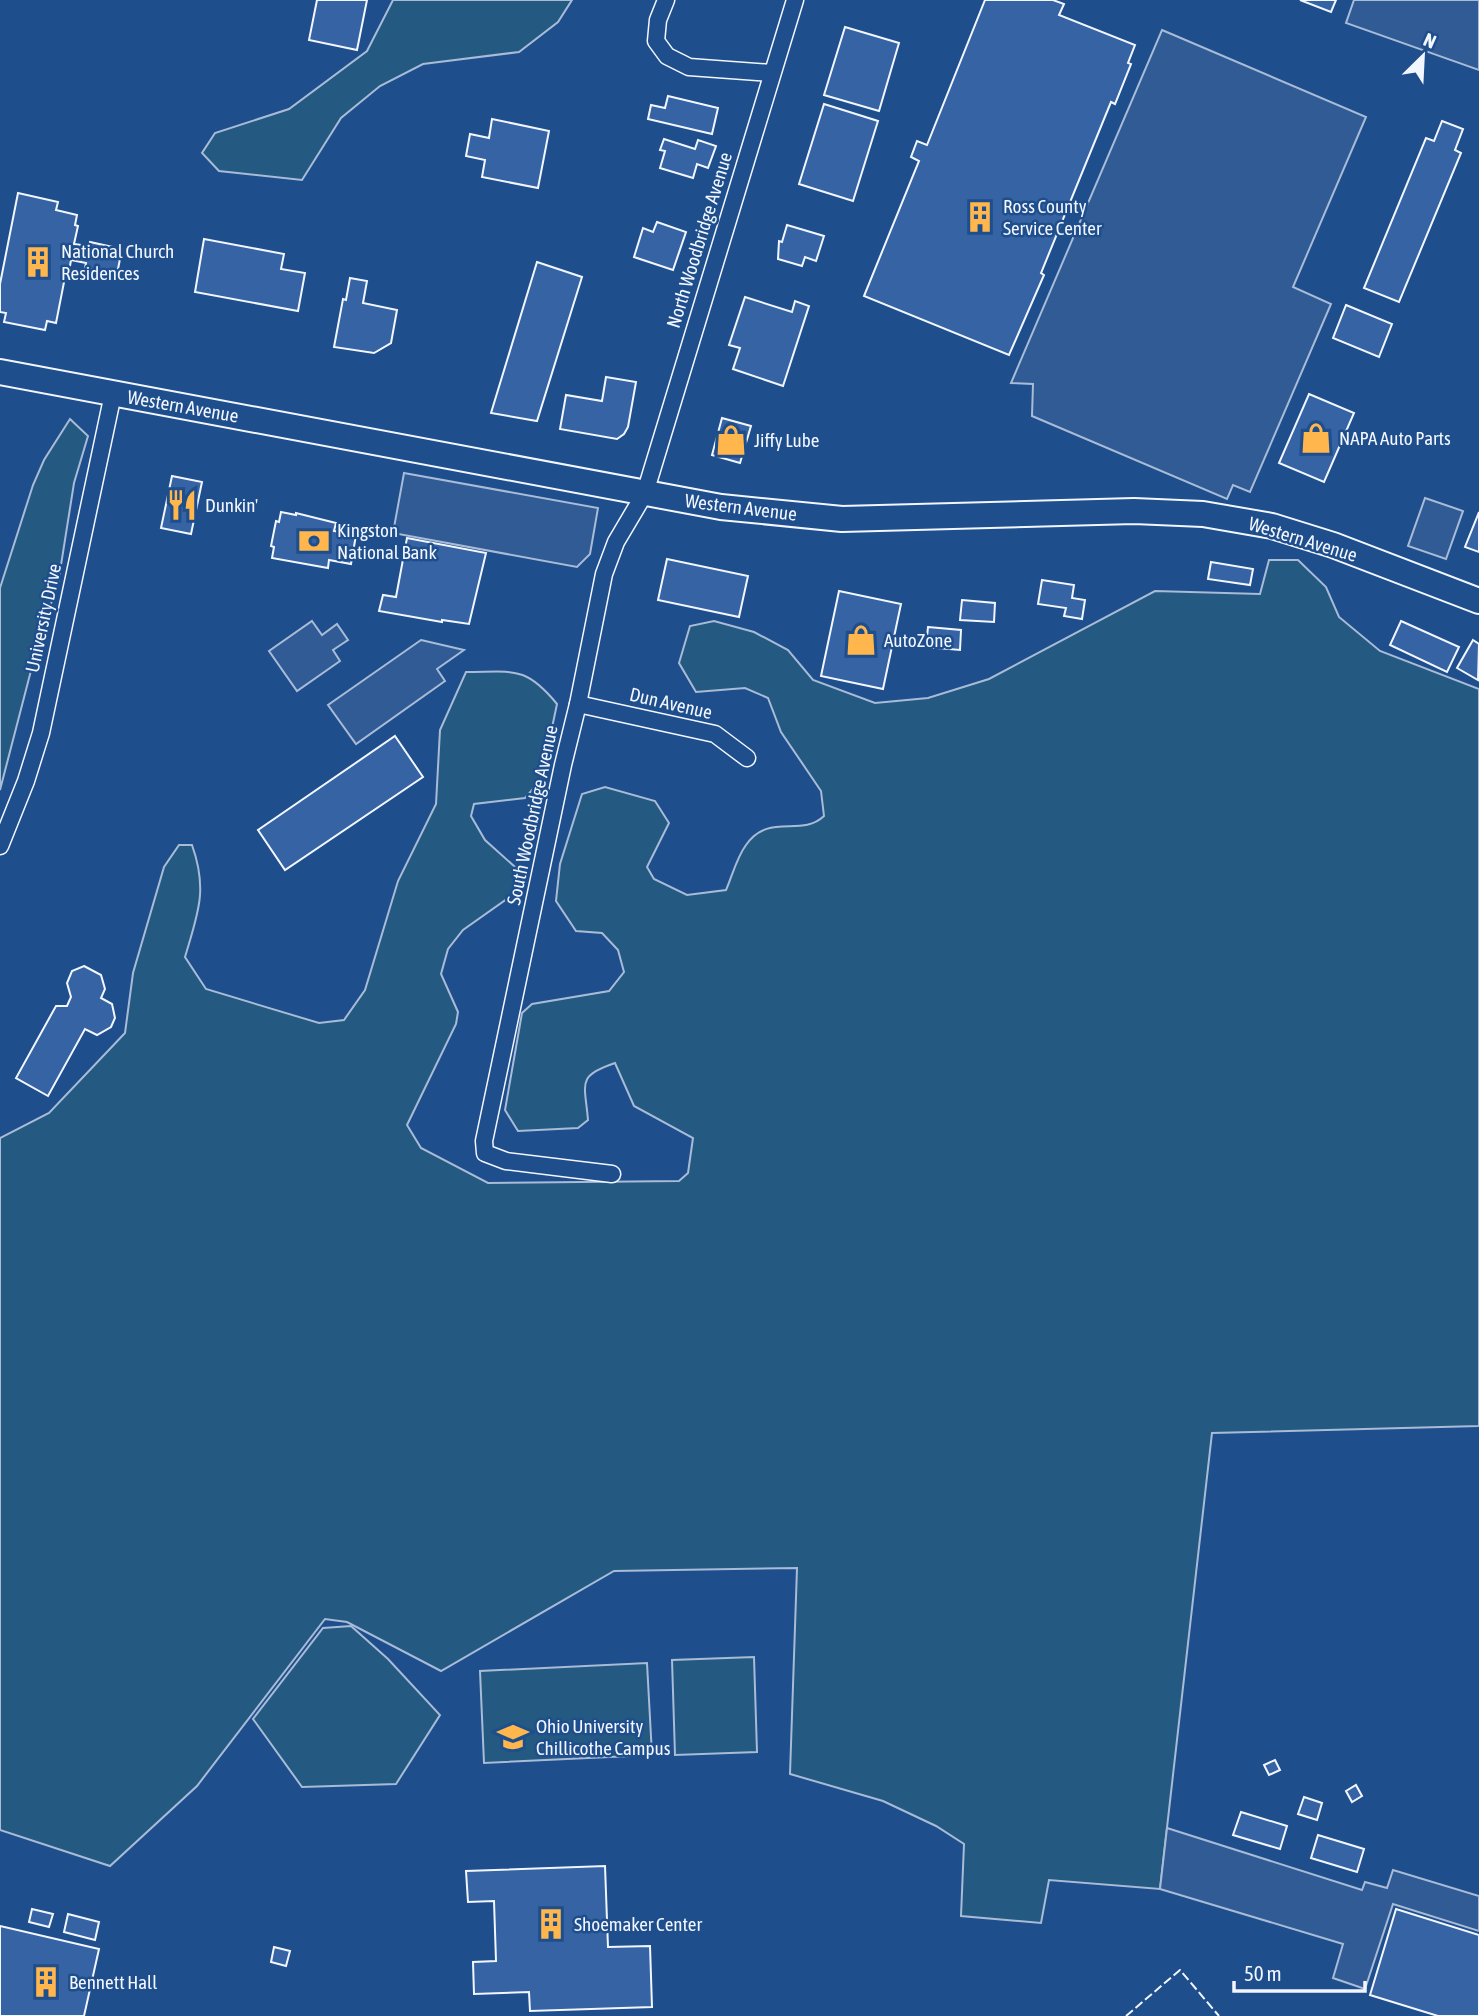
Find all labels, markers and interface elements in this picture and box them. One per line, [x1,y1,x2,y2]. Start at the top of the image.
north arrow [1388,21,1458,91]
text: N [1420,28,1440,53]
street label: North Woodbridge Avenue [662,150,736,330]
place label: Ross County Service Center [1003,195,1102,239]
building icon: Ross County Service Center [963,200,997,234]
place label: National Church Residences [61,240,174,284]
building icon: National Church Residences [21,245,55,279]
street label: Western Avenue [126,385,240,427]
shop icon: NAPA Auto Parts [1299,421,1333,455]
shop icon: Jiffy Lube [714,423,748,457]
place label: NAPA Auto Parts [1339,427,1451,449]
place label: Jiffy Lube [754,429,819,451]
restaurant icon: Dunkin' [165,488,199,522]
street label: Western Avenue [684,489,798,525]
place label: Dunkin' [205,494,258,516]
street label: Western Avenue [1246,512,1360,566]
place label: Kingston National Bank [337,519,438,563]
bank icon: Kingston National Bank [297,524,331,558]
street label: University Drive [21,562,65,674]
shop icon: AutoZone [844,623,878,657]
place label: AutoZone [884,629,952,651]
street label: Dun Avenue [627,683,715,723]
street label: South Woodbridge Avenue [502,723,562,907]
place label: Ohio University Chillicothe Campus [536,1715,671,1759]
school or university icon: Ohio University Chillicothe Campus [496,1720,530,1754]
building icon: Shoemaker Center [534,1907,568,1941]
place label: Shoemaker Center [574,1913,702,1935]
scale bar [1234,1950,1365,1994]
text: 50 m [1244,1961,1282,1985]
building icon: Bennett Hall [29,1965,63,1999]
place label: Bennett Hall [69,1971,157,1993]

